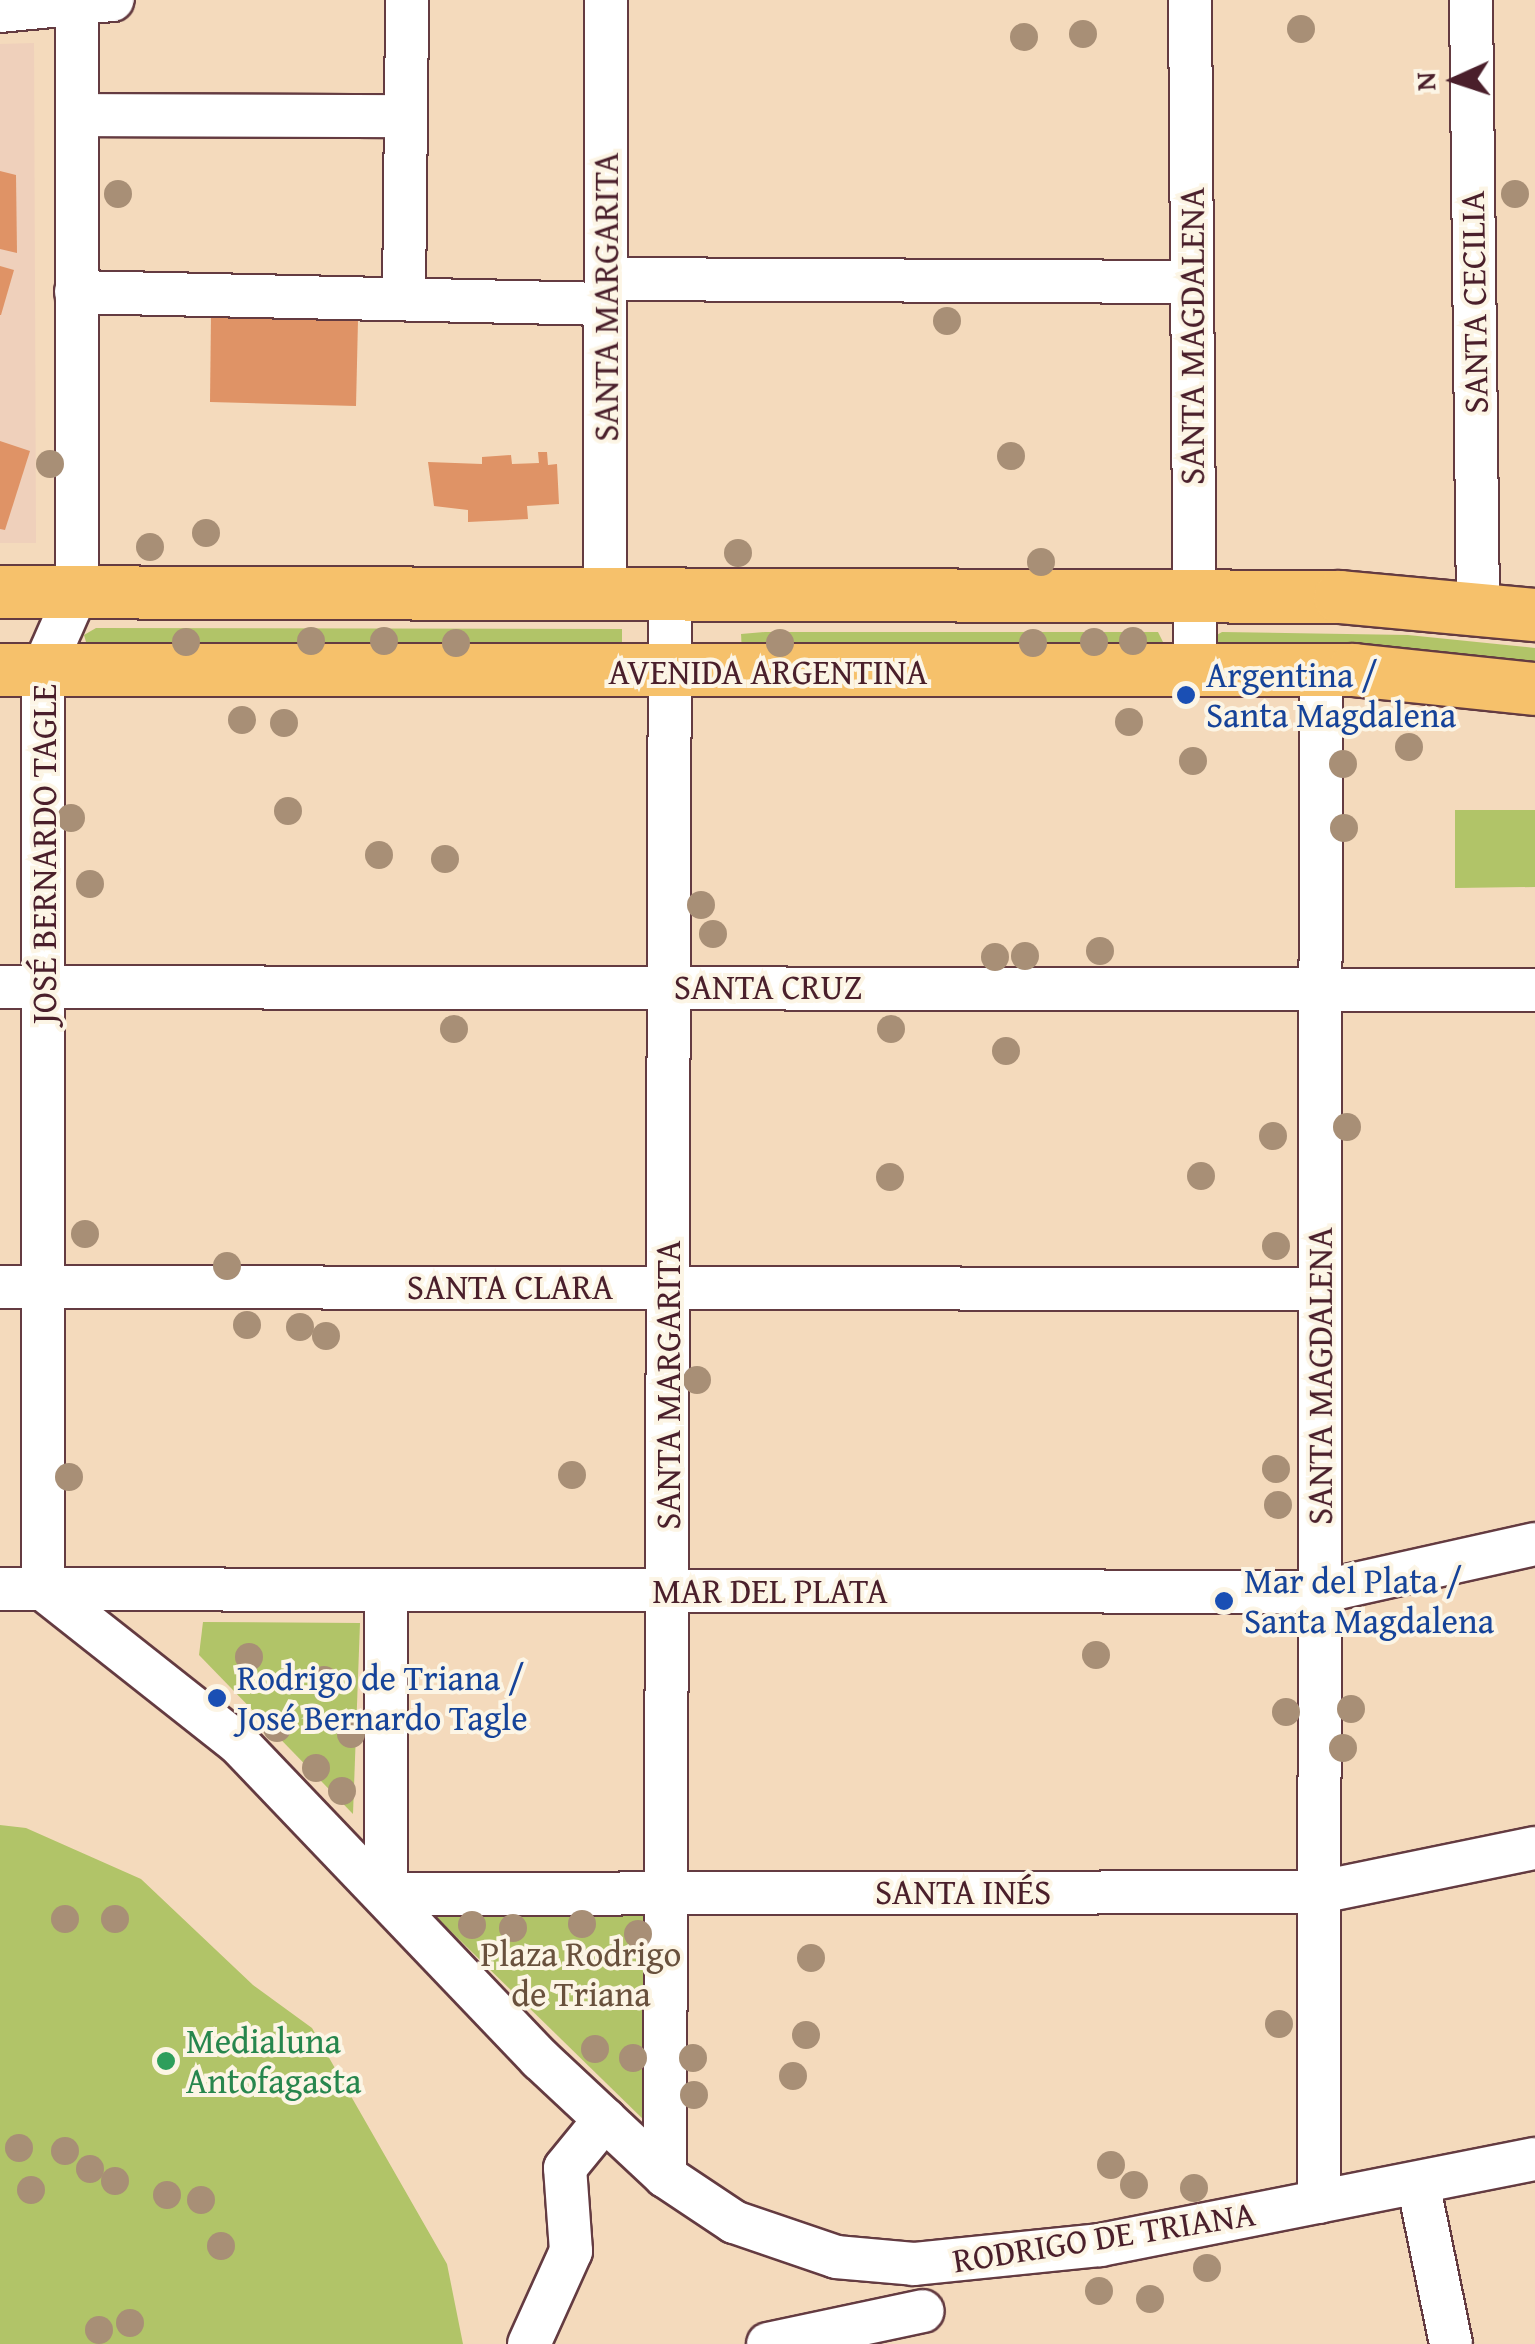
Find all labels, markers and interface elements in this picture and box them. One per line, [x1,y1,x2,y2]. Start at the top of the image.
north arrow [1405,30,1505,130]
text: N [1404,71,1446,92]
street label: SANTA MARGARITA [585,152,627,442]
street label: SANTA MAGDALENA [1171,187,1213,485]
street label: SANTA CECILIA [1451,190,1497,414]
street label: AVENIDA ARGENTINA [608,651,928,693]
place label: Argentina / Santa Magdalena [1206,654,1456,736]
street label: JOSÉ BERNARDO TAGLE [23,684,65,1024]
marker: Argentina / Santa Magdalena [1175,684,1197,706]
street label: SANTA CRUZ [674,966,862,1008]
street label: SANTA MAGDALENA [1299,1227,1341,1525]
street label: SANTA MARGARITA [647,1240,689,1530]
street label: SANTA CLARA [407,1266,613,1308]
place label: Mar del Plata / Santa Magdalena [1244,1560,1494,1642]
street label: MAR DEL PLATA [652,1570,888,1612]
marker: Mar del Plata / Santa Magdalena [1213,1590,1235,1612]
place label: Rodrigo de Triana / José Bernardo Tagle [237,1657,528,1739]
marker: Rodrigo de Triana / José Bernardo Tagle [206,1687,228,1709]
street label: SANTA INÉS [875,1871,1051,1913]
park label: Plaza Rodrigo de Triana [481,1933,681,2015]
place label: Medialuna Antofagasta [186,2020,362,2102]
marker: Medialuna Antofagasta [155,2050,177,2072]
street label: RODRIGO DE TRIANA [950,2192,1258,2282]

